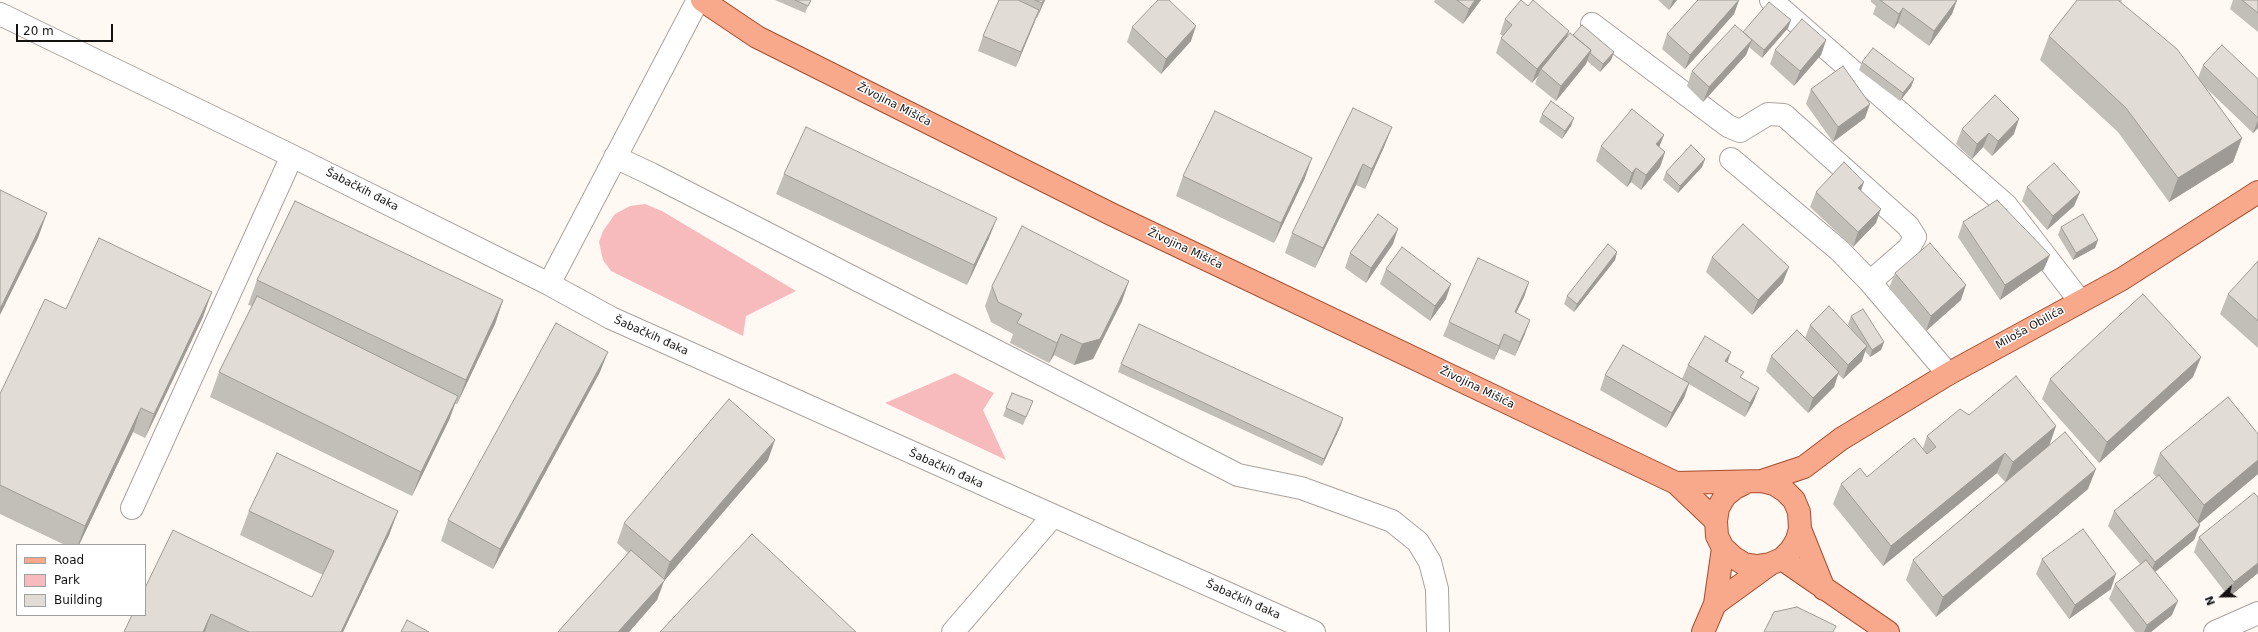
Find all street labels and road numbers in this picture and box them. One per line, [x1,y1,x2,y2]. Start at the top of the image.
street label: Živojina Mišića [855,81,933,129]
street label: Šabačkih đaka [323,166,401,214]
street label: Živojina Mišića [1145,226,1225,272]
street label: Miloša Obilića [1994,304,2066,352]
street label: Šabačkih đaka [612,314,690,358]
street label: Živojina Mišića [1438,364,1516,412]
street label: Šabačkih đaka [907,447,985,491]
street label: Šabačkih đaka [1204,578,1282,622]

